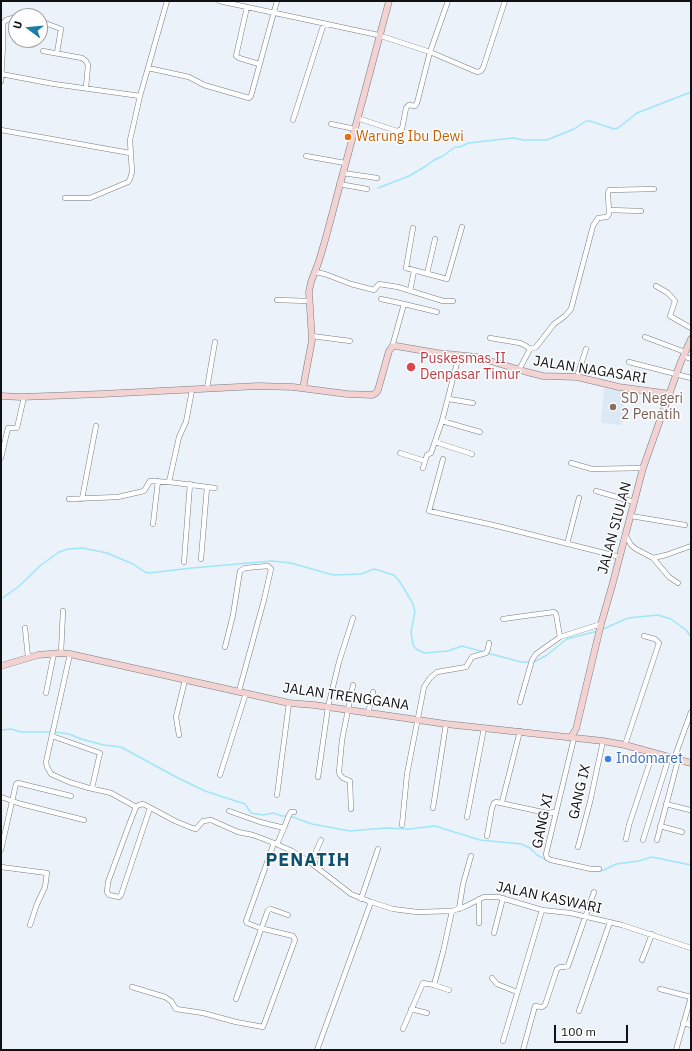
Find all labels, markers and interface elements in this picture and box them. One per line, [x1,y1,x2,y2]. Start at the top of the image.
north arrow [8,8,48,48]
text: U [10,19,25,31]
place label: Warung Ibu Dewi [356,129,464,145]
marker: Warung Ibu Dewi [343,132,353,142]
place label: Puskesmas II Denpasar Timur [420,351,520,384]
street label: JALAN NAGASARI [532,353,648,387]
marker: Puskesmas II Denpasar Timur [405,361,417,373]
place label: SD Negeri 2 Penatih [621,391,683,424]
marker: SD Negeri 2 Penatih [608,402,618,412]
street label: JALAN SIULAN [595,480,635,576]
street label: JALAN TRENGGANA [282,680,410,714]
place label: Indomaret [616,751,683,767]
marker: Indomaret [603,754,613,764]
street label: GANG IX [566,763,594,821]
street label: GANG XI [529,792,557,850]
district label: PENATIH [265,850,351,872]
street label: JALAN KASWARI [495,879,603,917]
scale bar [556,1017,630,1043]
text: 100 m [561,1024,596,1039]

